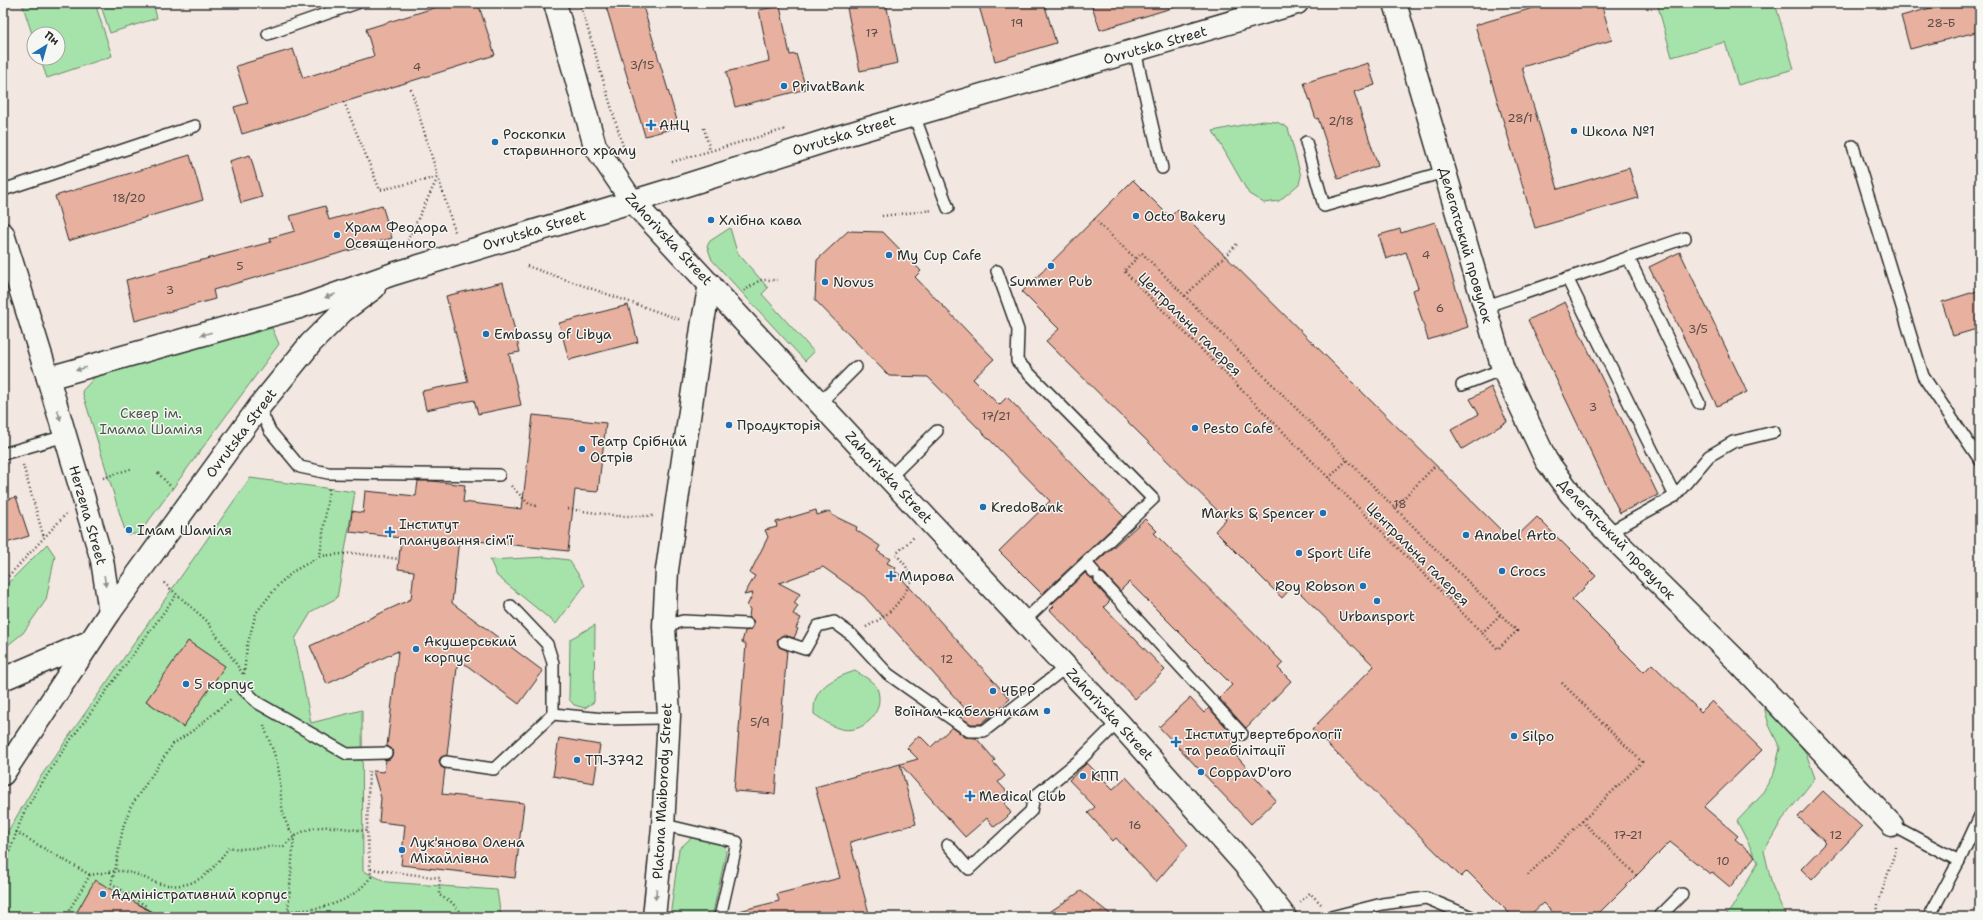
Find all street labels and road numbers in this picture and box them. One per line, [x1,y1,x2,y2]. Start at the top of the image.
street label: Ovrutska Street [1101,22,1209,68]
street label: Ovrutska Street [790,111,898,159]
street label: Делегатський провулок [1435,165,1497,326]
street label: Zahorivska Street [621,189,717,289]
street label: Ovrutska Street [480,206,588,254]
street label: Центральна галерея [1134,268,1246,380]
street label: Ovrutska Street [202,385,280,481]
street label: Zahorivska Street [841,427,937,527]
street label: Herzena Street [65,463,111,567]
street label: Делегатський провулок [1554,475,1680,604]
street label: Центральна галерея [1362,498,1474,610]
street label: Zahorivska Street [1062,664,1158,764]
street label: Platona Maiborody Street [648,702,676,880]

